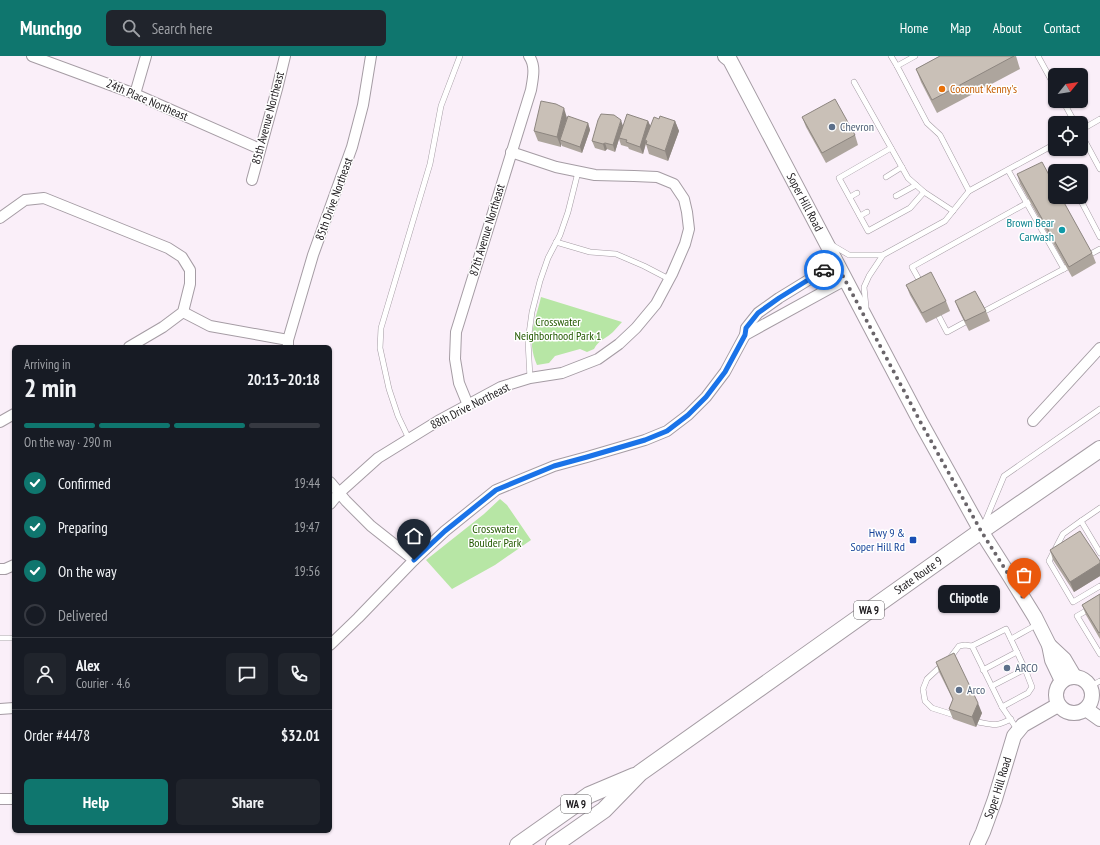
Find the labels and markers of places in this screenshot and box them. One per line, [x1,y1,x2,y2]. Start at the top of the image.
place label: Coconut Kenny's [950,81,1017,96]
marker: Coconut Kenny's [937,84,947,94]
place label: Chevron [840,119,874,134]
marker: Chevron [827,122,837,132]
place label: Brown Bear Carwash [1006,215,1055,244]
marker: Brown Bear Carwash [1057,225,1067,235]
pin [397,519,431,560]
place label: Hwy 9 & Soper Hill Rd [851,525,905,554]
marker: Hwy 9 & Soper Hill Rd [908,535,918,545]
pin [1007,558,1041,599]
callout: Chipotle [938,585,1000,613]
place label: ARCO [1015,660,1038,675]
marker: ARCO [1002,663,1012,673]
place label: Arco [967,682,985,697]
marker: Arco [954,685,964,695]

